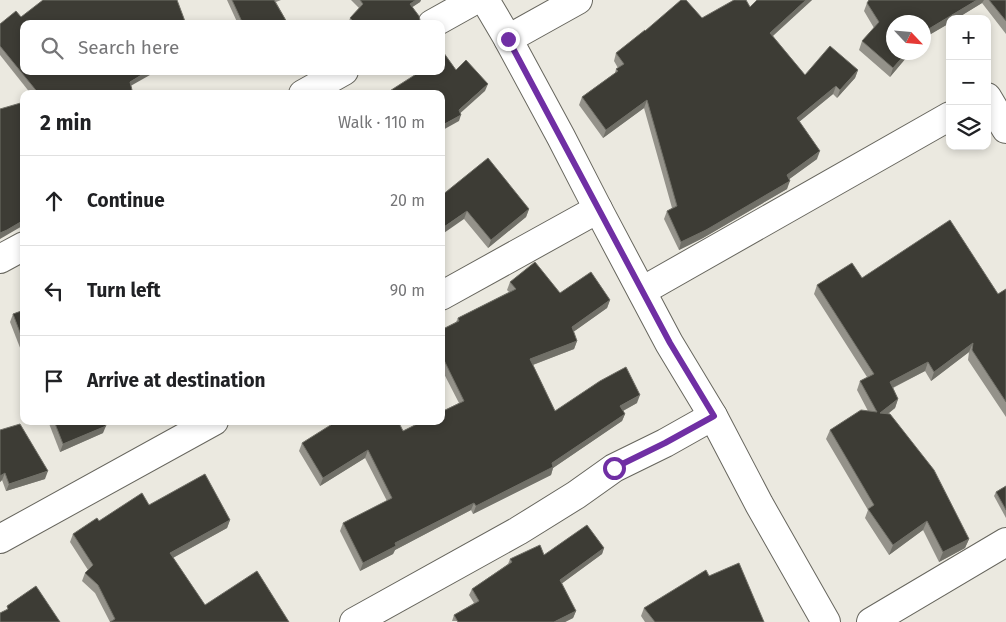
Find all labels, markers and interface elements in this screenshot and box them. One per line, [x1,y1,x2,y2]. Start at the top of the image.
north arrow [886,15,931,60]
map controls [946,15,991,150]
button: + [946,15,991,60]
search box [20,20,445,75]
route end [497,28,520,51]
icon: search [38,34,66,62]
text: Search here [78,36,179,59]
button: − [946,60,991,105]
button: layers [946,105,991,150]
text: 2 min [40,110,92,136]
text: Walk · 110 m [338,113,425,132]
icon: ahead [40,187,68,215]
text: Continue [87,189,165,212]
text: 20 m [390,191,425,210]
icon: left [40,277,68,305]
text: Turn left [87,279,161,302]
text: 90 m [390,281,425,300]
icon: arrive [40,367,68,395]
text: Arrive at destination [87,369,266,392]
route start [603,457,626,480]

